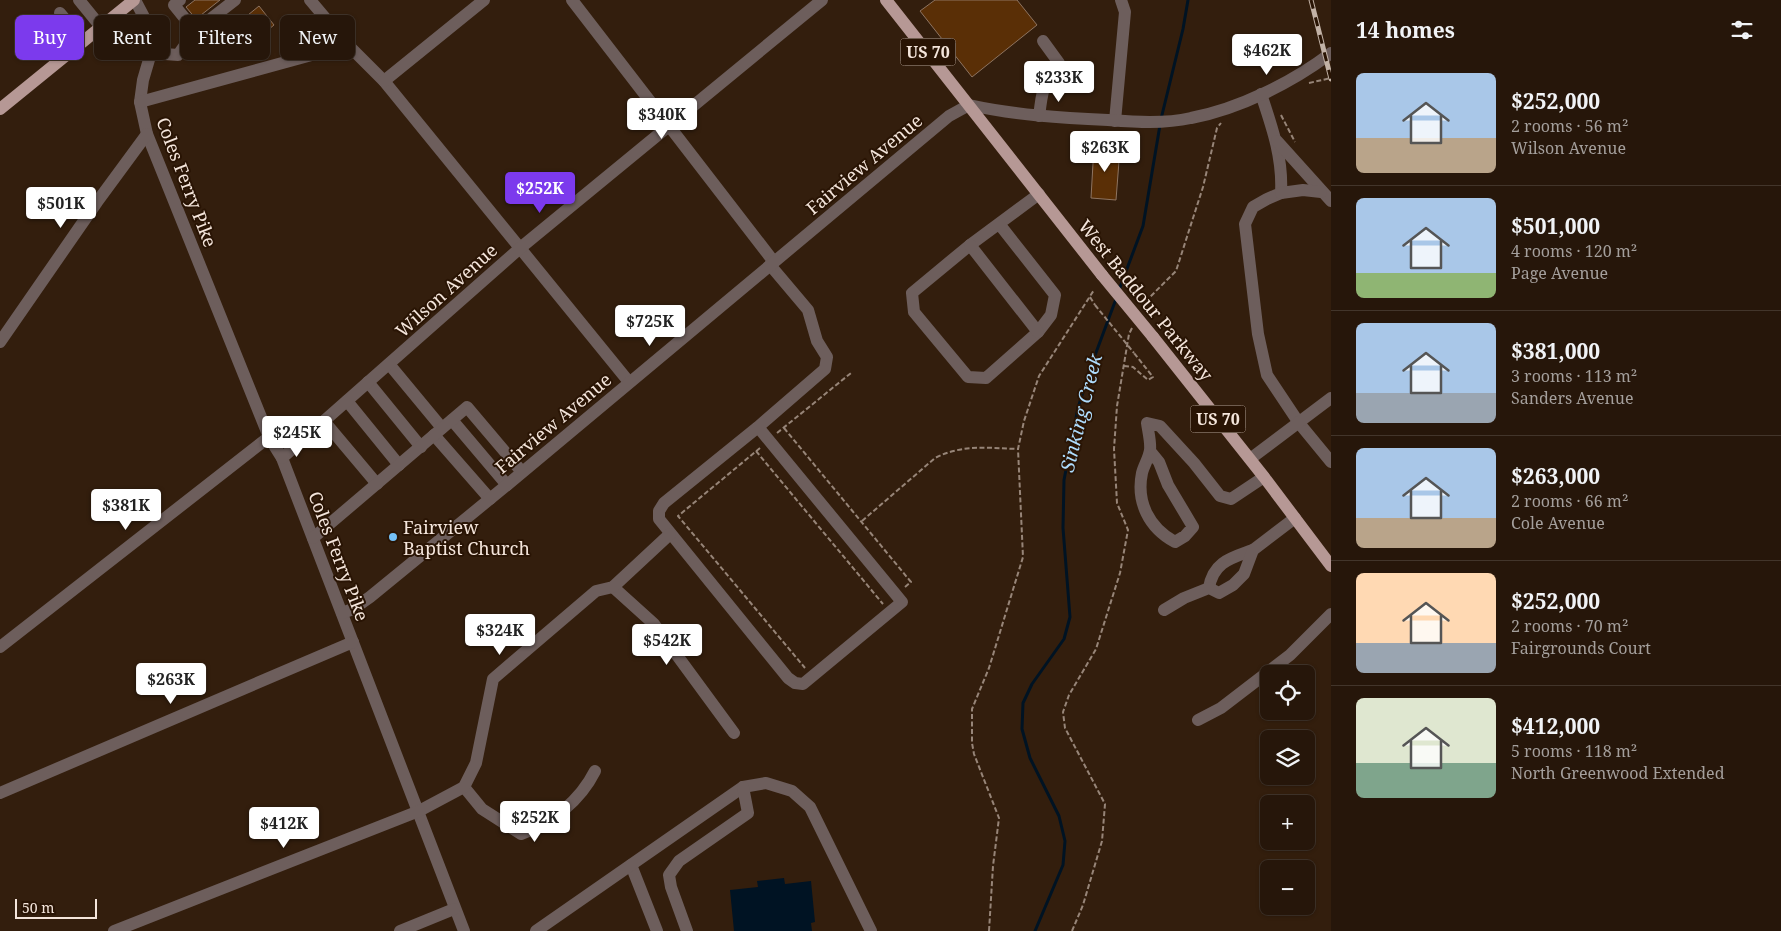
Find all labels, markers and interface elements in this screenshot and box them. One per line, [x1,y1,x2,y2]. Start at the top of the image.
chip: Buy [15,15,84,60]
chip: Rent [94,15,170,60]
chip: Filters [180,15,270,60]
chip: New [280,15,355,60]
text: 14 homes [1356,16,1455,44]
icon: filters [1728,16,1756,44]
pin: $462K [1232,34,1302,76]
road number: US 70 [900,38,956,66]
text: $462K [1243,39,1291,61]
pin: $233K [1024,61,1094,103]
text: $233K [1035,66,1083,88]
text: $252,000 [1511,87,1600,115]
icon: home [1396,93,1456,153]
pin: $340K [627,98,697,140]
text: $340K [638,103,686,125]
street label: Fairview Avenue [801,108,927,220]
street label: Coles Ferry Pike [151,114,223,250]
text: 2 rooms · 56 m² [1511,115,1628,137]
pin: $263K [1070,130,1140,173]
text: $263K [1081,136,1129,158]
text: Wilson Avenue [1511,137,1626,159]
pin: $252K [505,172,575,214]
text: $252K [516,177,564,199]
pin: $501K [26,186,96,229]
text: $501K [37,192,85,214]
text: $501,000 [1511,212,1600,240]
street label: West Baddour Parkway [1073,214,1219,386]
icon: home [1396,218,1456,278]
street label: Wilson Avenue [390,238,502,342]
text: 4 rooms · 120 m² [1511,240,1637,262]
text: Page Avenue [1511,262,1608,284]
pin: $725K [615,304,685,347]
text: $725K [626,310,674,332]
text: $381,000 [1511,337,1600,365]
icon: home [1396,343,1456,403]
water label: Sinking Creek [1054,350,1109,475]
text: 3 rooms · 113 m² [1511,365,1637,387]
street label: Fairview Avenue [490,367,616,479]
text: Sanders Avenue [1511,387,1634,409]
road number: US 70 [1190,406,1246,432]
pin: $245K [262,416,332,458]
text: $245K [273,421,321,443]
text: $263,000 [1511,462,1600,490]
icon: home [1396,468,1456,528]
pin: $381K [91,488,161,531]
street label: Coles Ferry Pike [303,488,375,624]
text: 2 rooms · 66 m² [1511,490,1628,512]
text: $381K [102,494,150,516]
text: Cole Avenue [1511,512,1605,534]
place label: Fairview Baptist Church [403,515,530,560]
marker: Fairview Baptist Church [387,531,399,543]
text: $252,000 [1511,587,1600,615]
icon: home [1396,593,1456,653]
pin: $324K [465,614,535,656]
text: 2 rooms · 70 m² [1511,615,1628,637]
text: $324K [476,619,524,641]
pin: $542K [632,624,702,666]
text: $542K [643,629,691,651]
text: Fairgrounds Court [1511,637,1651,659]
pin: $263K [136,662,206,705]
map controls [1260,665,1315,915]
button: locate [1260,665,1315,720]
text: $263K [147,668,195,690]
text: $412,000 [1511,712,1600,740]
icon: home [1396,718,1456,778]
button: layers [1260,730,1315,785]
text: 5 rooms · 118 m² [1511,740,1637,762]
text: North Greenwood Extended [1511,762,1725,784]
button: + [1260,795,1315,850]
pin: $252K [500,800,570,843]
pin: $412K [249,806,319,849]
text: $252K [511,806,559,828]
text: $412K [260,812,308,834]
button: − [1260,860,1315,915]
scale bar [15,896,98,919]
text: 50 m [22,898,55,917]

